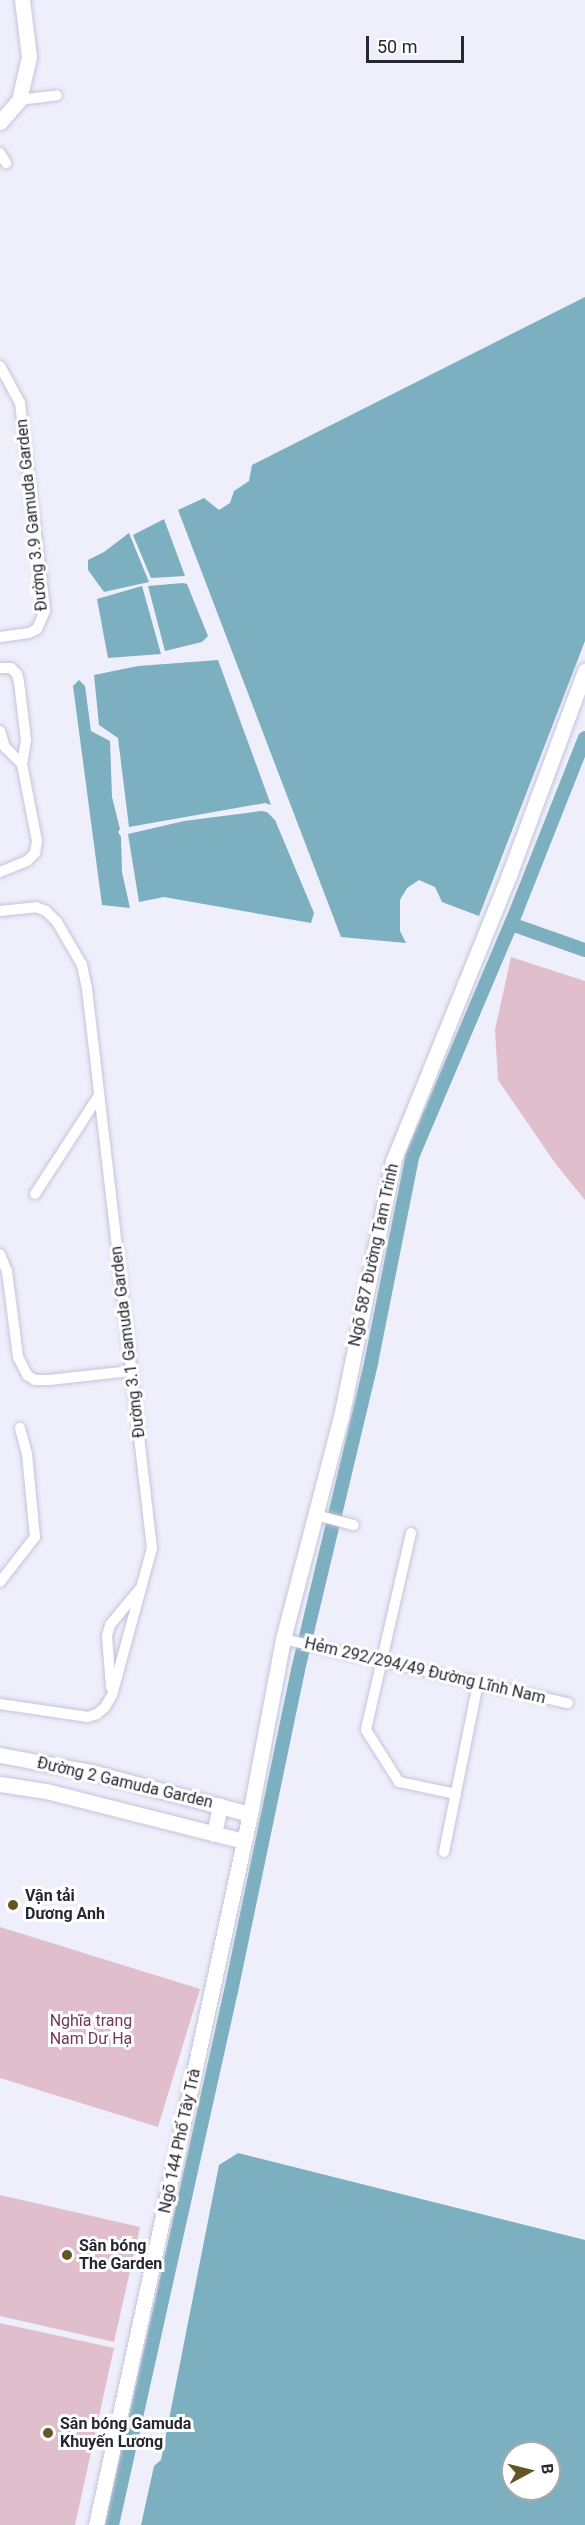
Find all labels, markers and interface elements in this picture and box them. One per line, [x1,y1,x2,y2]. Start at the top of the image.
scale bar [369,24,466,62]
text: 50 m [377,36,417,57]
street label: Đường 3.9 Gamuda Garden [12,418,52,612]
street label: Ngõ 587 Đường Tam Trinh [345,1161,403,1349]
street label: Đường 3.1 Gamuda Garden [107,1245,149,1439]
street label: Hẻm 292/294/49 Đường Lĩnh Nam [303,1634,547,1708]
street label: Đường 2 Gamuda Garden [35,1753,215,1813]
place label: Vận tải Dương Anh [25,1886,105,1924]
marker: Vận tải Dương Anh [6,1898,20,1912]
park label: Nghĩa trang Nam Dư Hạ [50,2011,132,2049]
street label: Ngõ 144 Phố Tây Trà [155,2067,205,2215]
place label: Sân bóng The Garden [79,2236,162,2274]
marker: Sân bóng The Garden [60,2248,74,2262]
place label: Sân bóng Gamuda Khuyến Lương [60,2414,191,2452]
marker: Sân bóng Gamuda Khuyến Lương [41,2426,55,2440]
north arrow [501,2441,561,2501]
text: B [537,2463,557,2475]

